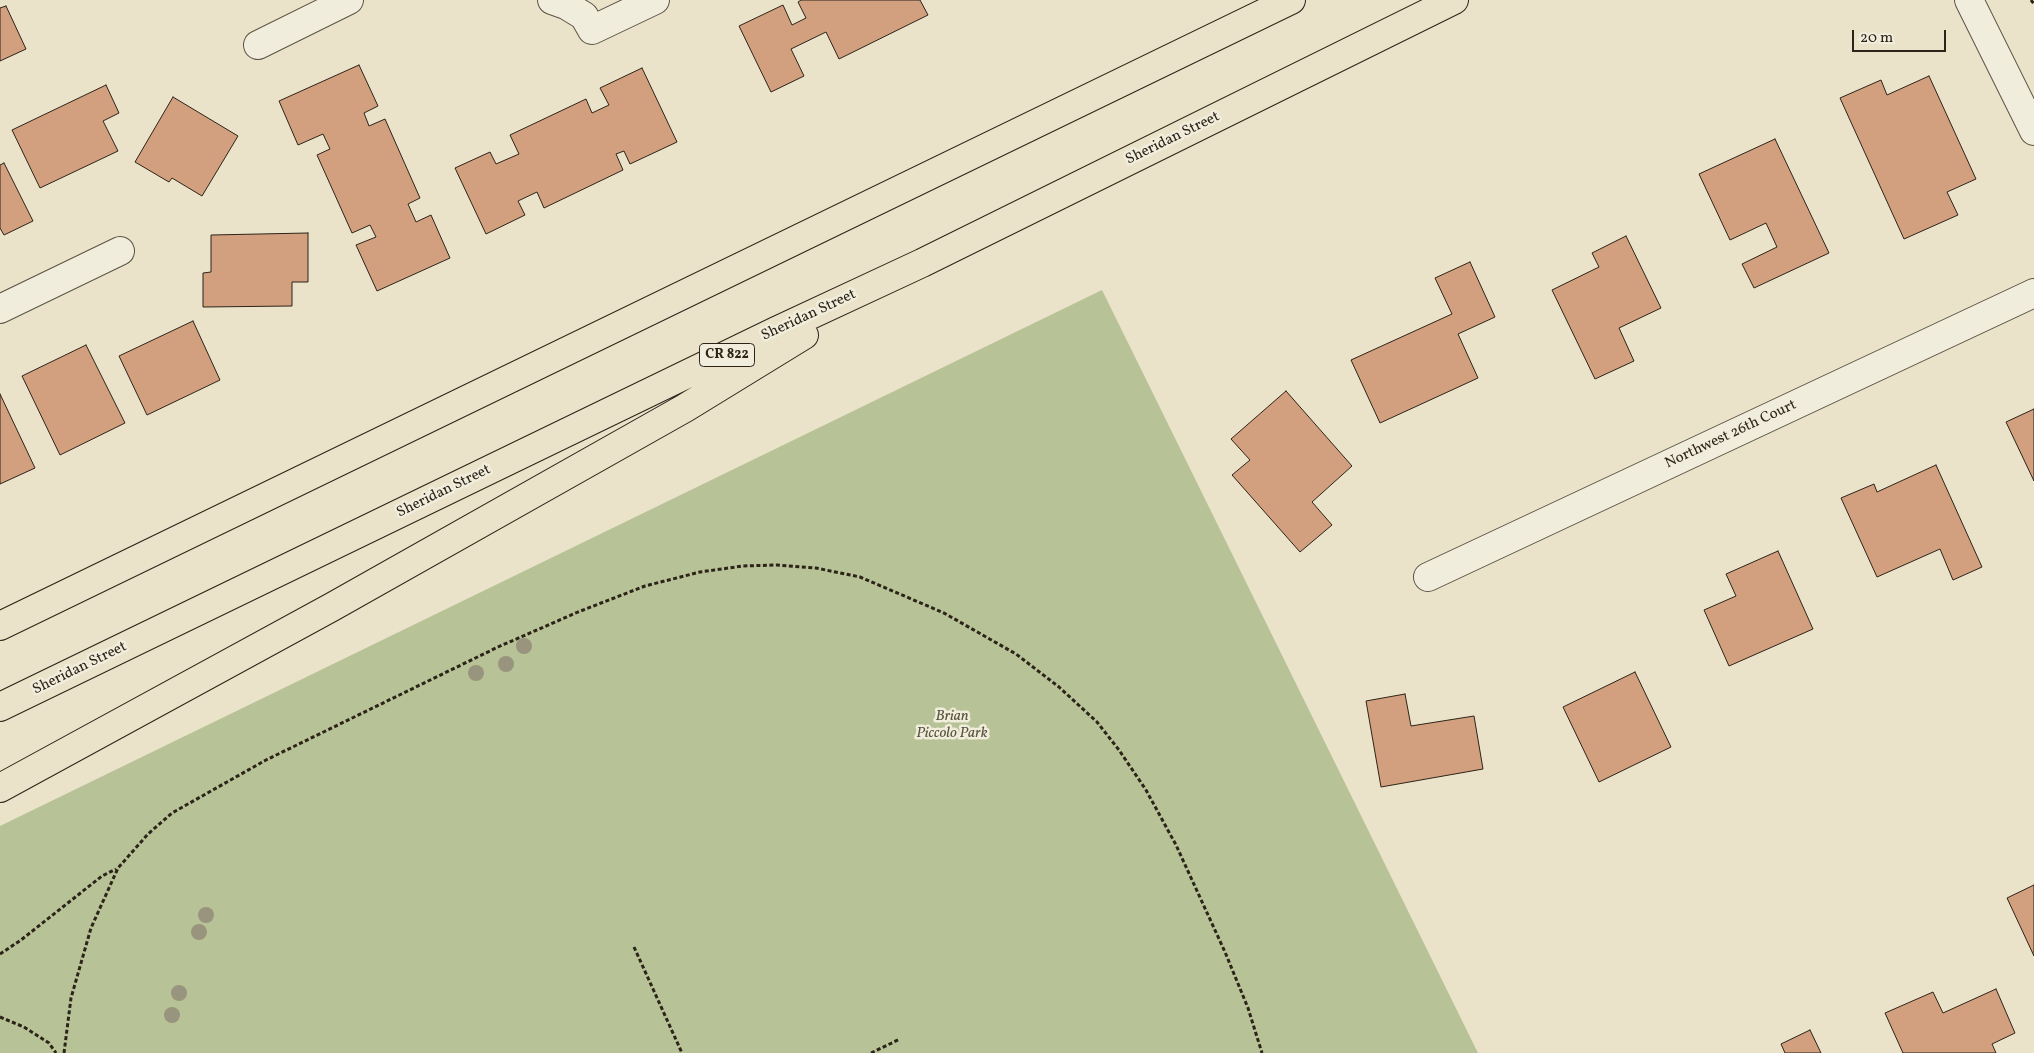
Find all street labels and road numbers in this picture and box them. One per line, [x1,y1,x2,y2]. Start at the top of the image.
street label: Sheridan Street [1123,108,1223,170]
street label: Sheridan Street [759,286,859,346]
road number: CR 822 [700,344,754,366]
street label: Northwest 26th Court [1662,397,1800,473]
street label: Sheridan Street [394,461,494,523]
street label: Sheridan Street [30,638,130,700]

